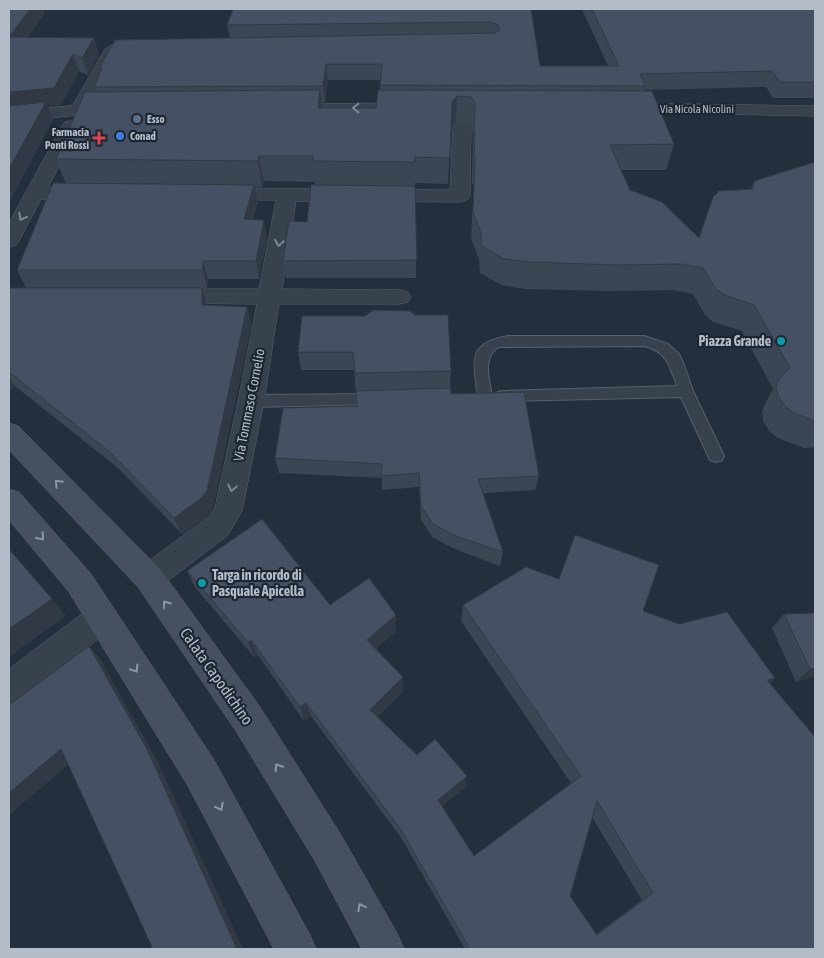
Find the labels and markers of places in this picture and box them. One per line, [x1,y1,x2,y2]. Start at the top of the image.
marker: Esso [131,113,143,125]
place label: Esso [147,113,165,125]
place label: Farmacia Ponti Rossi [45,126,89,151]
marker: Conad [114,130,126,142]
place label: Conad [130,130,156,142]
marker: Farmacia Ponti Rossi [93,132,105,144]
place label: Piazza Grande [698,333,771,349]
marker: Piazza Grande [775,335,787,347]
place label: Targa in ricordo di Pasquale Apicella [212,567,304,599]
marker: Targa in ricordo di Pasquale Apicella [196,577,208,589]

